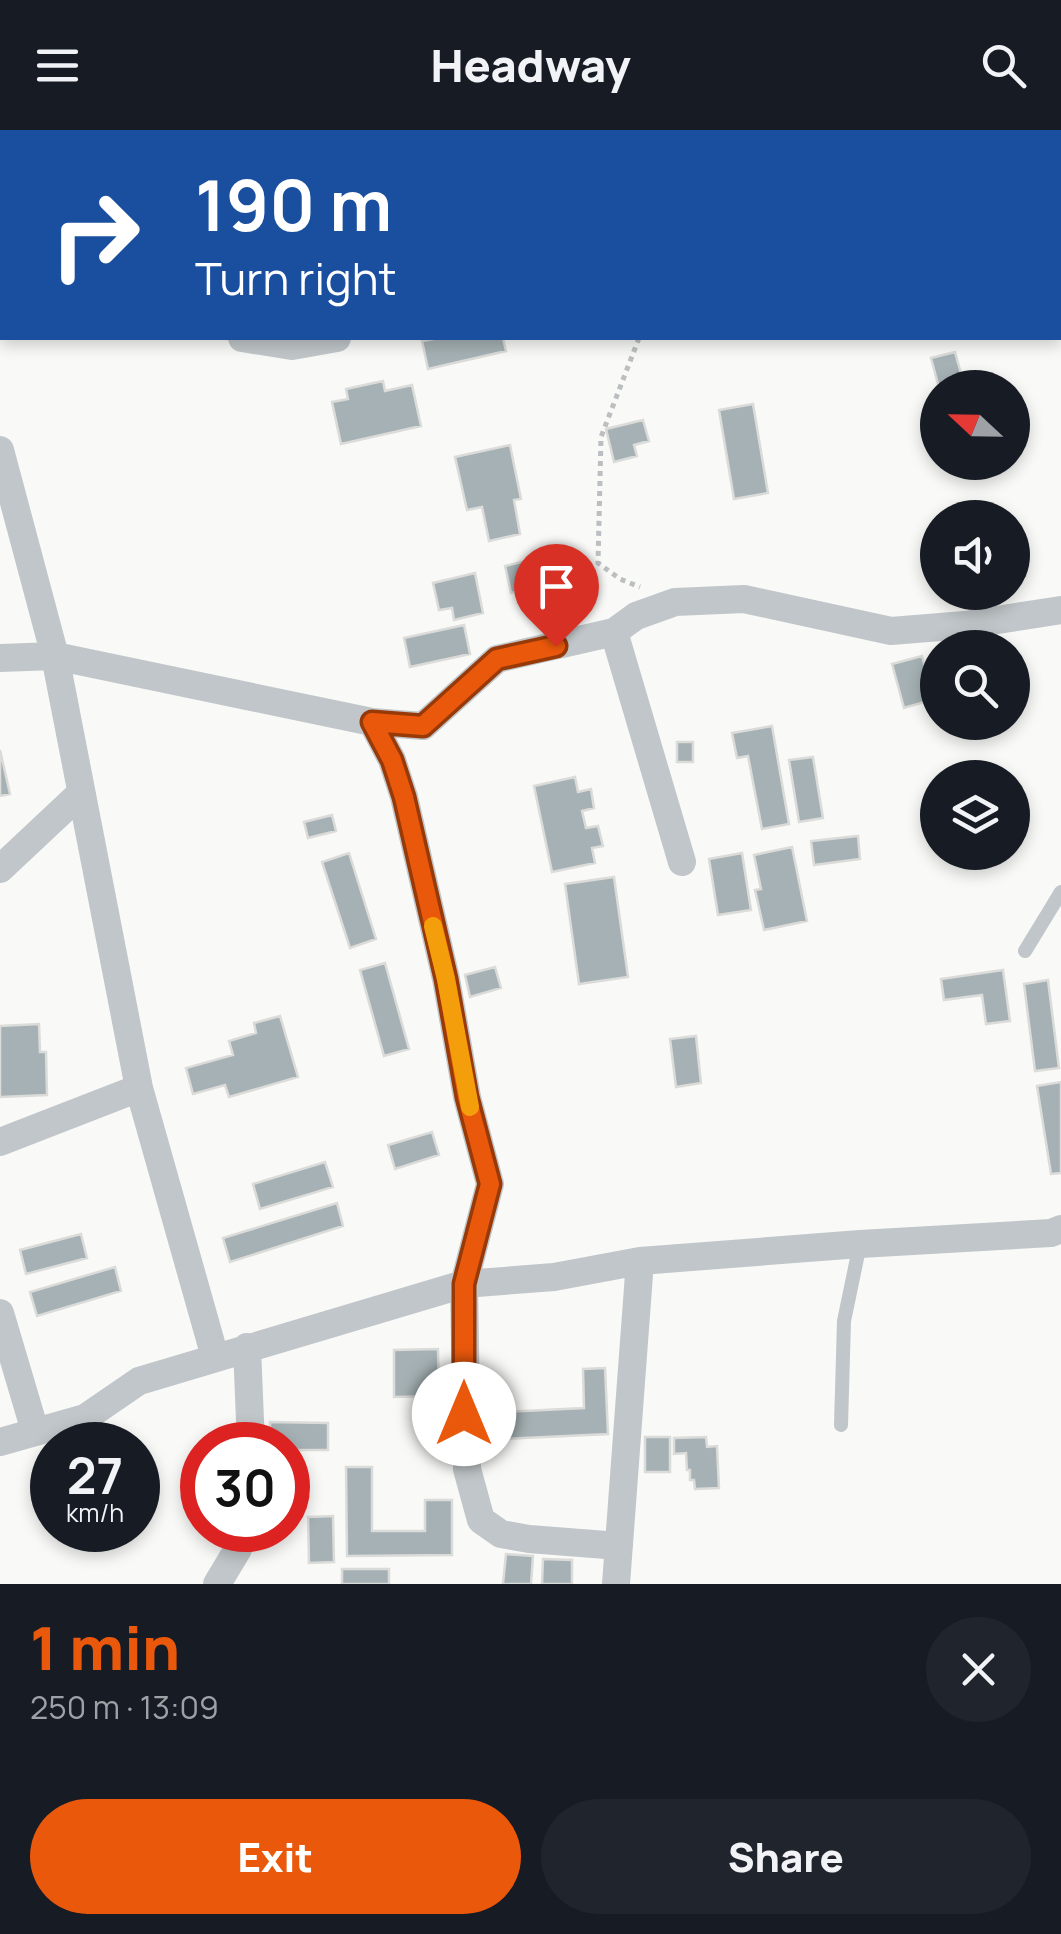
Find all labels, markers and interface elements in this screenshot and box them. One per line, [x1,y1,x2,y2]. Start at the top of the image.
text: Headway [430,34,631,96]
icon: menu [30,38,85,93]
icon: search [976,38,1031,93]
text: 190 m [195,156,392,252]
icon: right [30,170,160,300]
text: Turn right [195,247,396,309]
north arrow [920,370,1030,480]
map controls [920,370,1030,870]
button: sound [920,500,1030,610]
pin [514,544,599,647]
icon: arrive [529,559,584,614]
button: search [920,630,1030,740]
button: layers [920,760,1030,870]
position arrow [412,1362,516,1466]
speed limit sign: 30 [180,1422,310,1552]
text: 27 [67,1441,123,1509]
text: km/h [66,1495,124,1530]
text: 1 min [30,1606,180,1688]
button: close [926,1617,1031,1722]
text: 250 m · 13:09 [30,1685,219,1729]
button: Exit [30,1799,521,1914]
button: Share [541,1799,1031,1914]

